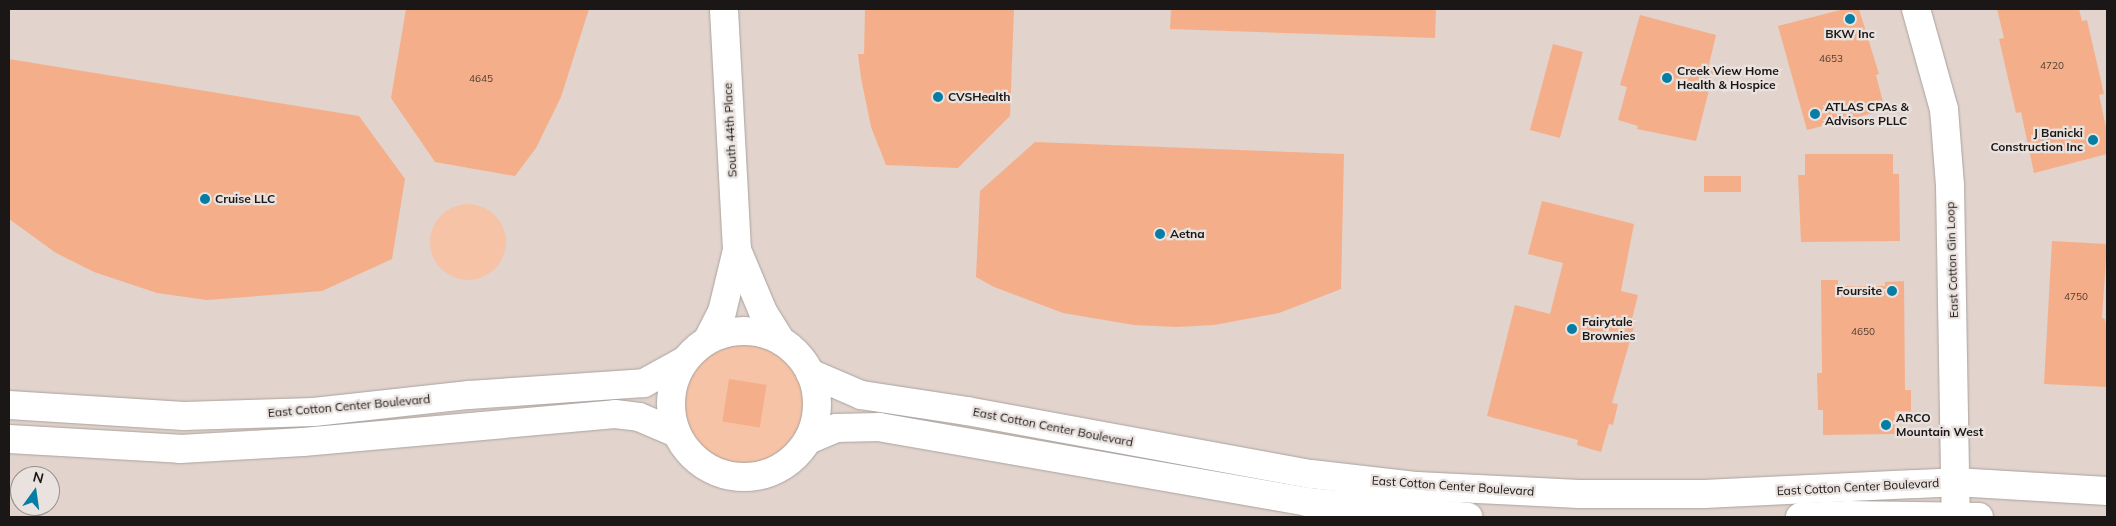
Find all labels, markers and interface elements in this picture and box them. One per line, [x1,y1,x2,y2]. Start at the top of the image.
marker: BKW Inc [1844,13,1856,25]
place label: BKW Inc [1825,27,1875,41]
house number: 4653 [1819,53,1843,65]
house number: 4720 [2040,60,2064,72]
place label: Creek View Home Health & Hospice [1677,64,1779,92]
marker: Creek View Home Health & Hospice [1661,72,1673,84]
house number: 4645 [469,73,493,85]
street label: South 44th Place [720,82,740,178]
place label: CVSHealth [948,90,1010,104]
marker: CVSHealth [932,91,944,103]
place label: ATLAS CPAs & Advisors PLLC [1825,100,1909,128]
marker: ATLAS CPAs & Advisors PLLC [1809,108,1821,120]
place label: J Banicki Construction Inc [1990,126,2083,154]
marker: J Banicki Construction Inc [2087,134,2099,146]
place label: Cruise LLC [215,192,275,206]
marker: Cruise LLC [199,193,211,205]
street label: East Cotton Gin Loop [1943,202,1961,318]
place label: Aetna [1170,227,1205,241]
marker: Aetna [1154,228,1166,240]
place label: Foursite [1836,284,1882,298]
marker: Foursite [1886,285,1898,297]
house number: 4750 [2064,291,2088,303]
place label: Fairytale Brownies [1582,315,1635,343]
marker: Fairytale Brownies [1566,323,1578,335]
house number: 4650 [1851,326,1875,338]
street label: East Cotton Center Boulevard [267,392,431,420]
street label: East Cotton Center Boulevard [972,404,1134,450]
place label: ARCO Mountain West [1896,411,1983,439]
marker: ARCO Mountain West [1880,419,1892,431]
north arrow [10,466,60,516]
text: N [31,467,46,487]
street label: East Cotton Center Boulevard [1371,473,1535,499]
street label: East Cotton Center Boulevard [1776,476,1940,498]

